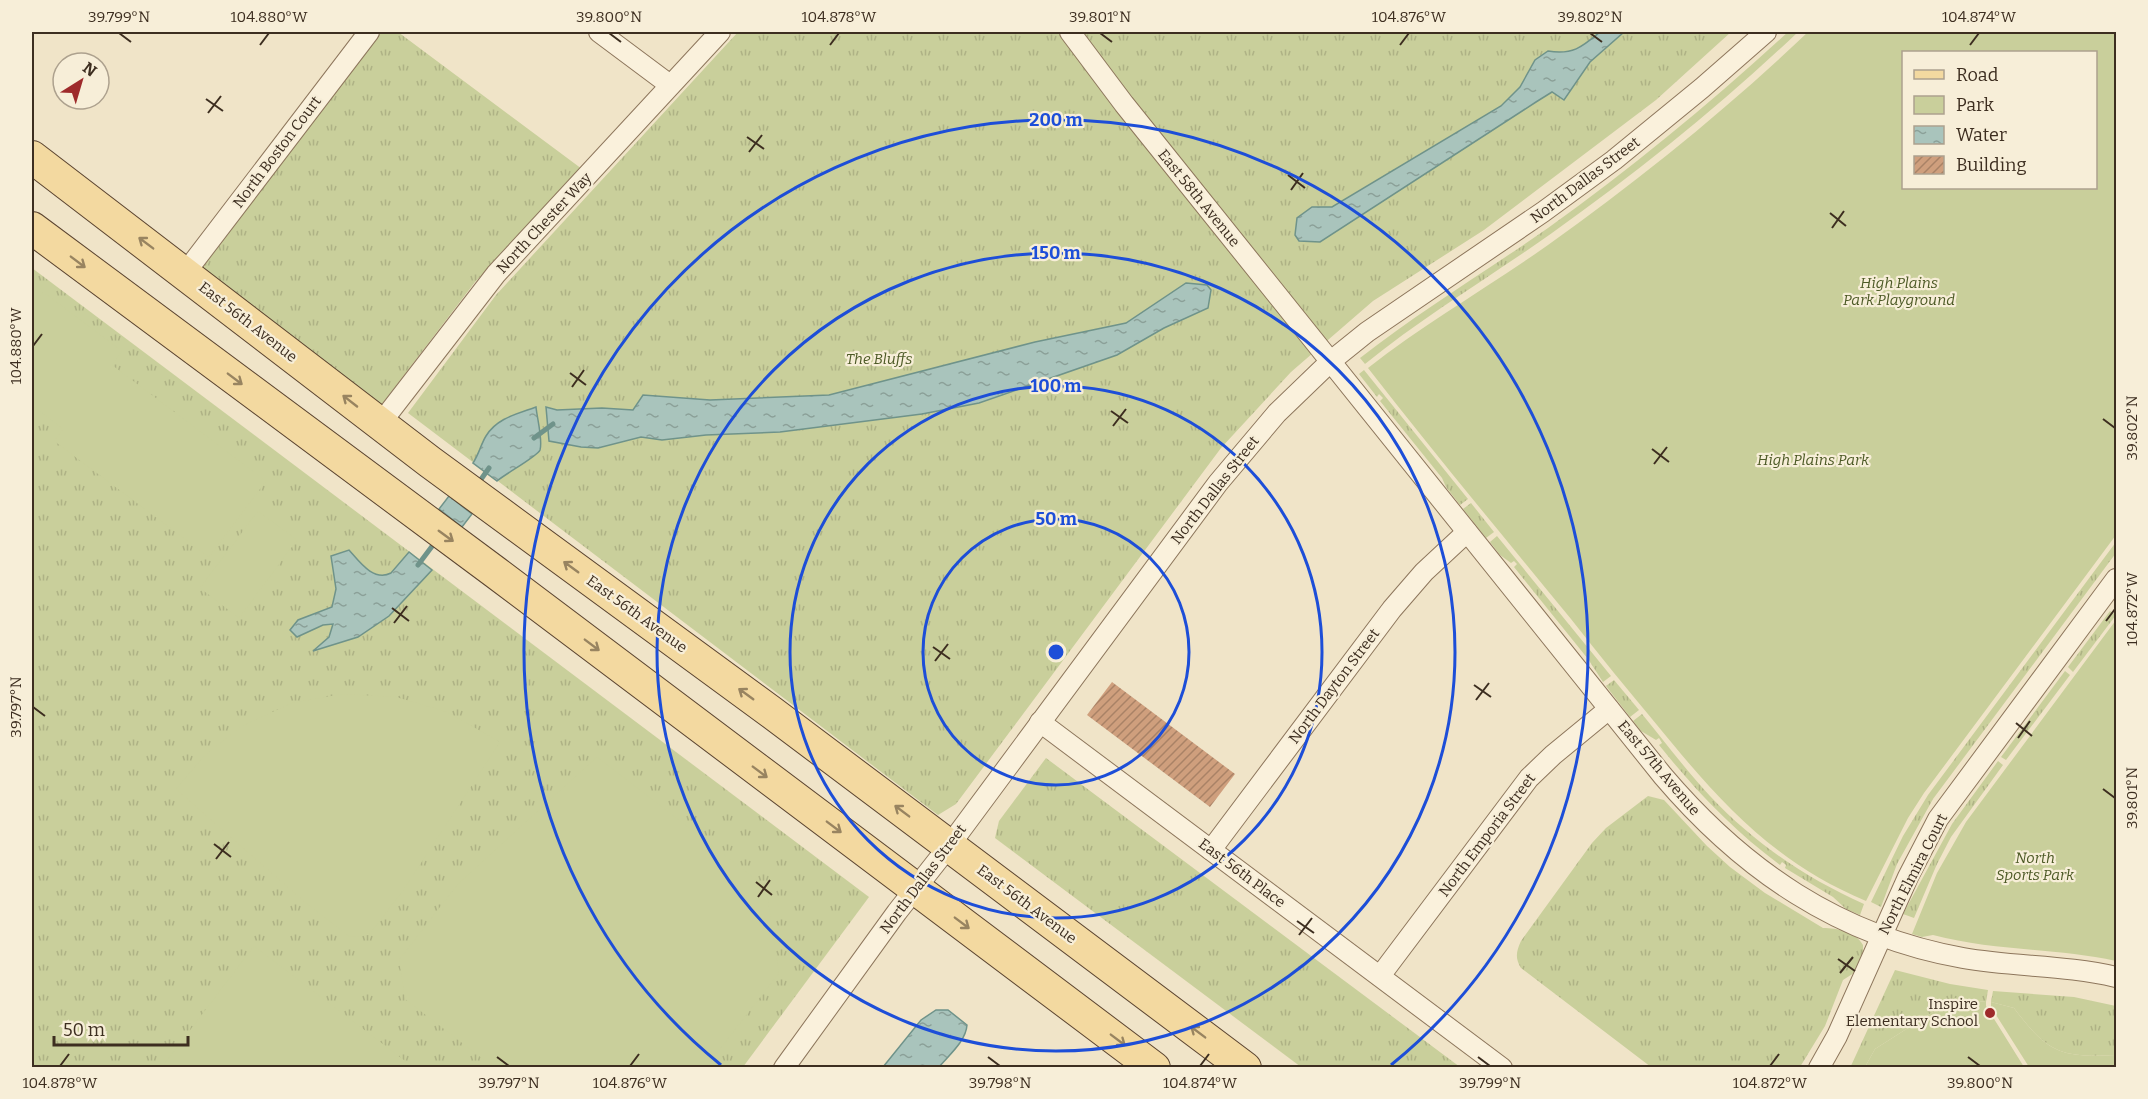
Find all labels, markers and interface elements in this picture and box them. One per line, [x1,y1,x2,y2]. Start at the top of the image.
text: 39.799°N [88,8,150,26]
text: 104.880°W [230,8,308,26]
text: 39.800°N [576,8,642,26]
text: 104.878°W [802,8,877,26]
text: 39.801°N [1069,8,1131,26]
text: 104.876°W [1372,8,1447,26]
text: 39.802°N [1557,8,1623,26]
text: 104.874°W [1942,8,2017,26]
north arrow [51,51,111,111]
legend [1902,51,2097,189]
text: N [79,58,100,81]
text: Road [1956,64,1999,86]
street label: North Boston Court [229,92,325,211]
text: Park [1956,94,1995,116]
text: 200 m [1029,109,1083,131]
text: Water [1956,124,2007,146]
street label: North Dallas Street [1527,133,1644,227]
street label: East 58th Avenue [1154,146,1244,250]
text: Building [1956,154,2027,176]
street label: North Chester Way [493,169,595,277]
one-way arrow [138,237,154,249]
text: 150 m [1031,242,1081,264]
one-way arrow [70,256,86,269]
park label: High Plains Park Playground [1843,274,1955,309]
street label: East 56th Avenue [195,278,301,366]
text: 104.880°W [7,307,25,385]
park label: The Bluffs [846,350,912,368]
one-way arrow [227,372,243,385]
text: 100 m [1030,375,1082,397]
one-way arrow [342,394,358,407]
text: 39.802°N [2123,395,2141,461]
street label: North Dallas Street [1167,432,1263,548]
park label: High Plains Park [1757,451,1870,469]
text: 50 m [1035,508,1077,530]
one-way arrow [438,529,454,542]
one-way arrow [564,561,580,573]
street label: East 56th Avenue [583,571,691,657]
text: 104.872°W [2123,571,2141,646]
street label: North Dayton Street [1285,624,1384,747]
one-way arrow [584,639,600,652]
centre of rings [1046,642,1066,662]
text: 39.797°N [7,676,25,738]
one-way arrow [739,688,755,700]
street label: East 57th Avenue [1614,717,1704,819]
one-way arrow [752,765,768,778]
text: 39.801°N [2123,767,2141,829]
street label: North Emporia Street [1435,769,1540,900]
one-way arrow [895,804,911,817]
street label: North Elmira Court [1875,810,1952,938]
street label: North Dallas Street [876,820,970,937]
one-way arrow [825,821,841,834]
street label: East 56th Place [1195,835,1289,911]
park label: North Sports Park [1996,849,2075,884]
street label: East 56th Avenue [974,861,1080,947]
one-way arrow [954,916,970,929]
place label: Inspire Elementary School [1846,995,1978,1030]
marker: Inspire Elementary School [1983,1006,1997,1020]
scale bar [54,1009,188,1047]
text: 50 m [63,1019,105,1041]
one-way arrow [1190,1026,1206,1039]
one-way arrow [1109,1034,1125,1047]
text: 104.878°W [23,1074,98,1092]
text: 39.797°N [478,1074,540,1092]
text: 104.876°W [593,1074,668,1092]
text: 39.798°N [969,1074,1031,1092]
text: 104.874°W [1163,1074,1238,1092]
text: 39.799°N [1459,1074,1521,1092]
text: 104.872°W [1733,1074,1808,1092]
text: 39.800°N [1947,1074,2013,1092]

